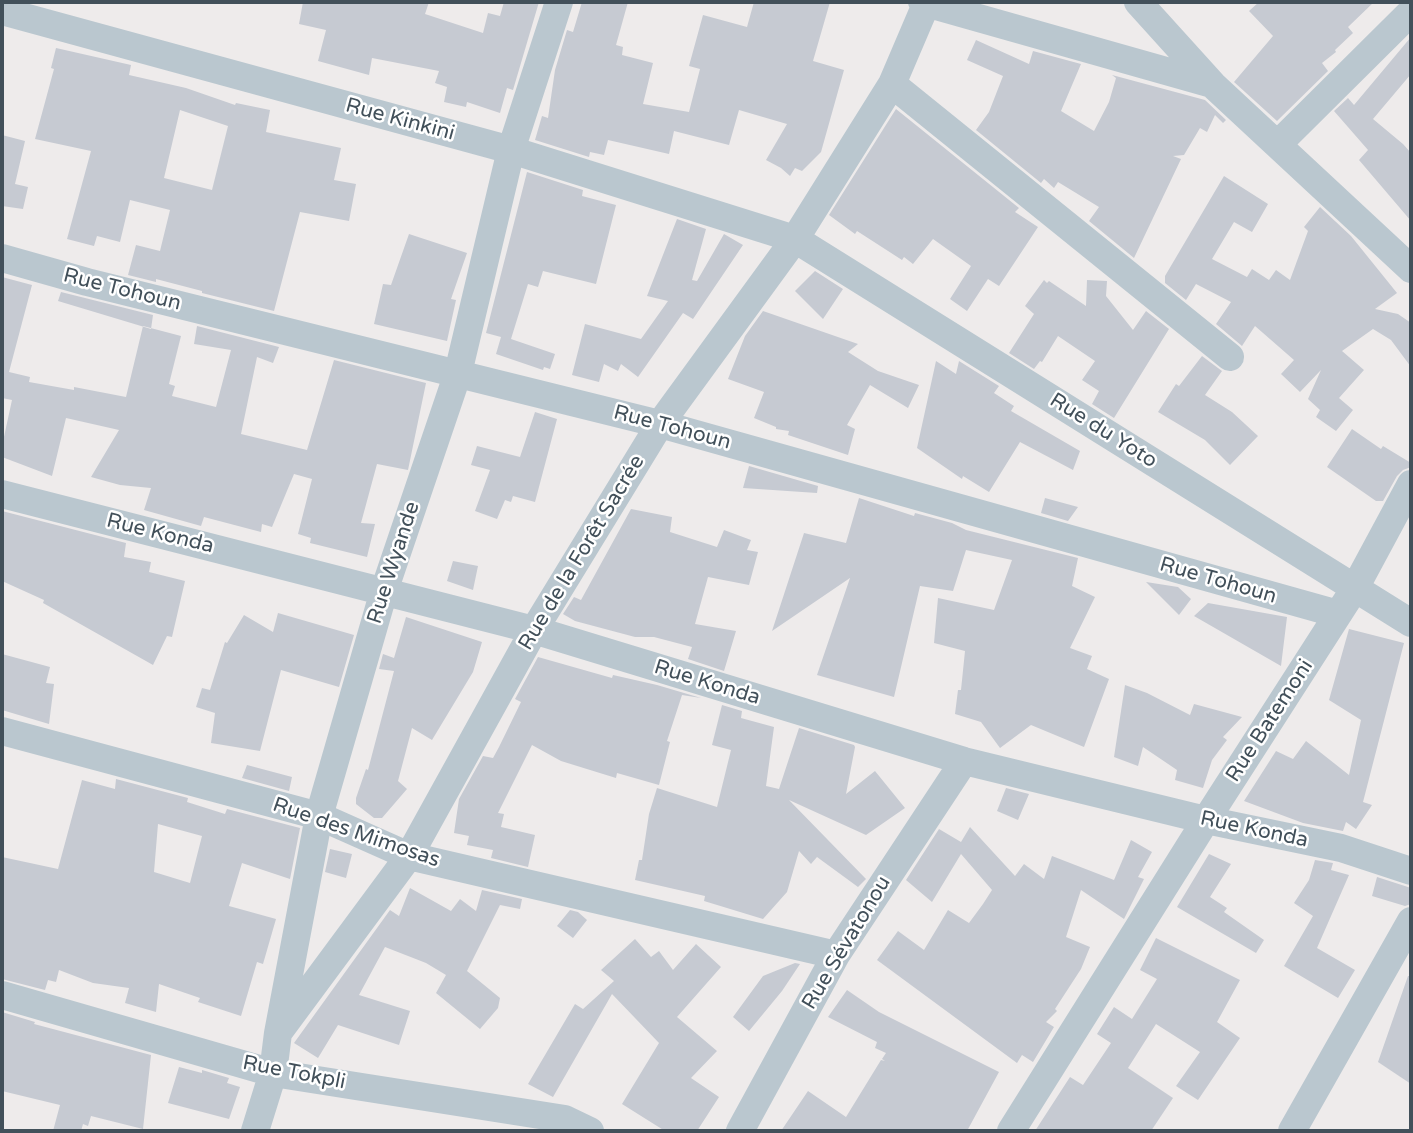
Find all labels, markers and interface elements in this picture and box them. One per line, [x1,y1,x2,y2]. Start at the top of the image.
street label: Rue Kinkini [343,93,457,147]
street label: Rue Tohoun [61,263,183,317]
street label: Rue du Yoto [1045,388,1161,474]
street label: Rue Tohoun [611,400,733,456]
street label: Rue de la Forêt Sacrée [514,451,650,655]
street label: Rue Wyande [362,499,426,627]
street label: Rue Konda [104,508,216,560]
street label: Rue Tohoun [1157,552,1279,610]
street label: Rue Konda [651,655,763,711]
street label: Rue Batemoni [1221,655,1319,787]
street label: Rue des Mimosas [269,793,443,873]
street label: Rue Konda [1198,806,1310,854]
street label: Rue Sévatonou [797,872,897,1014]
street label: Rue Tokpli [240,1051,348,1095]

